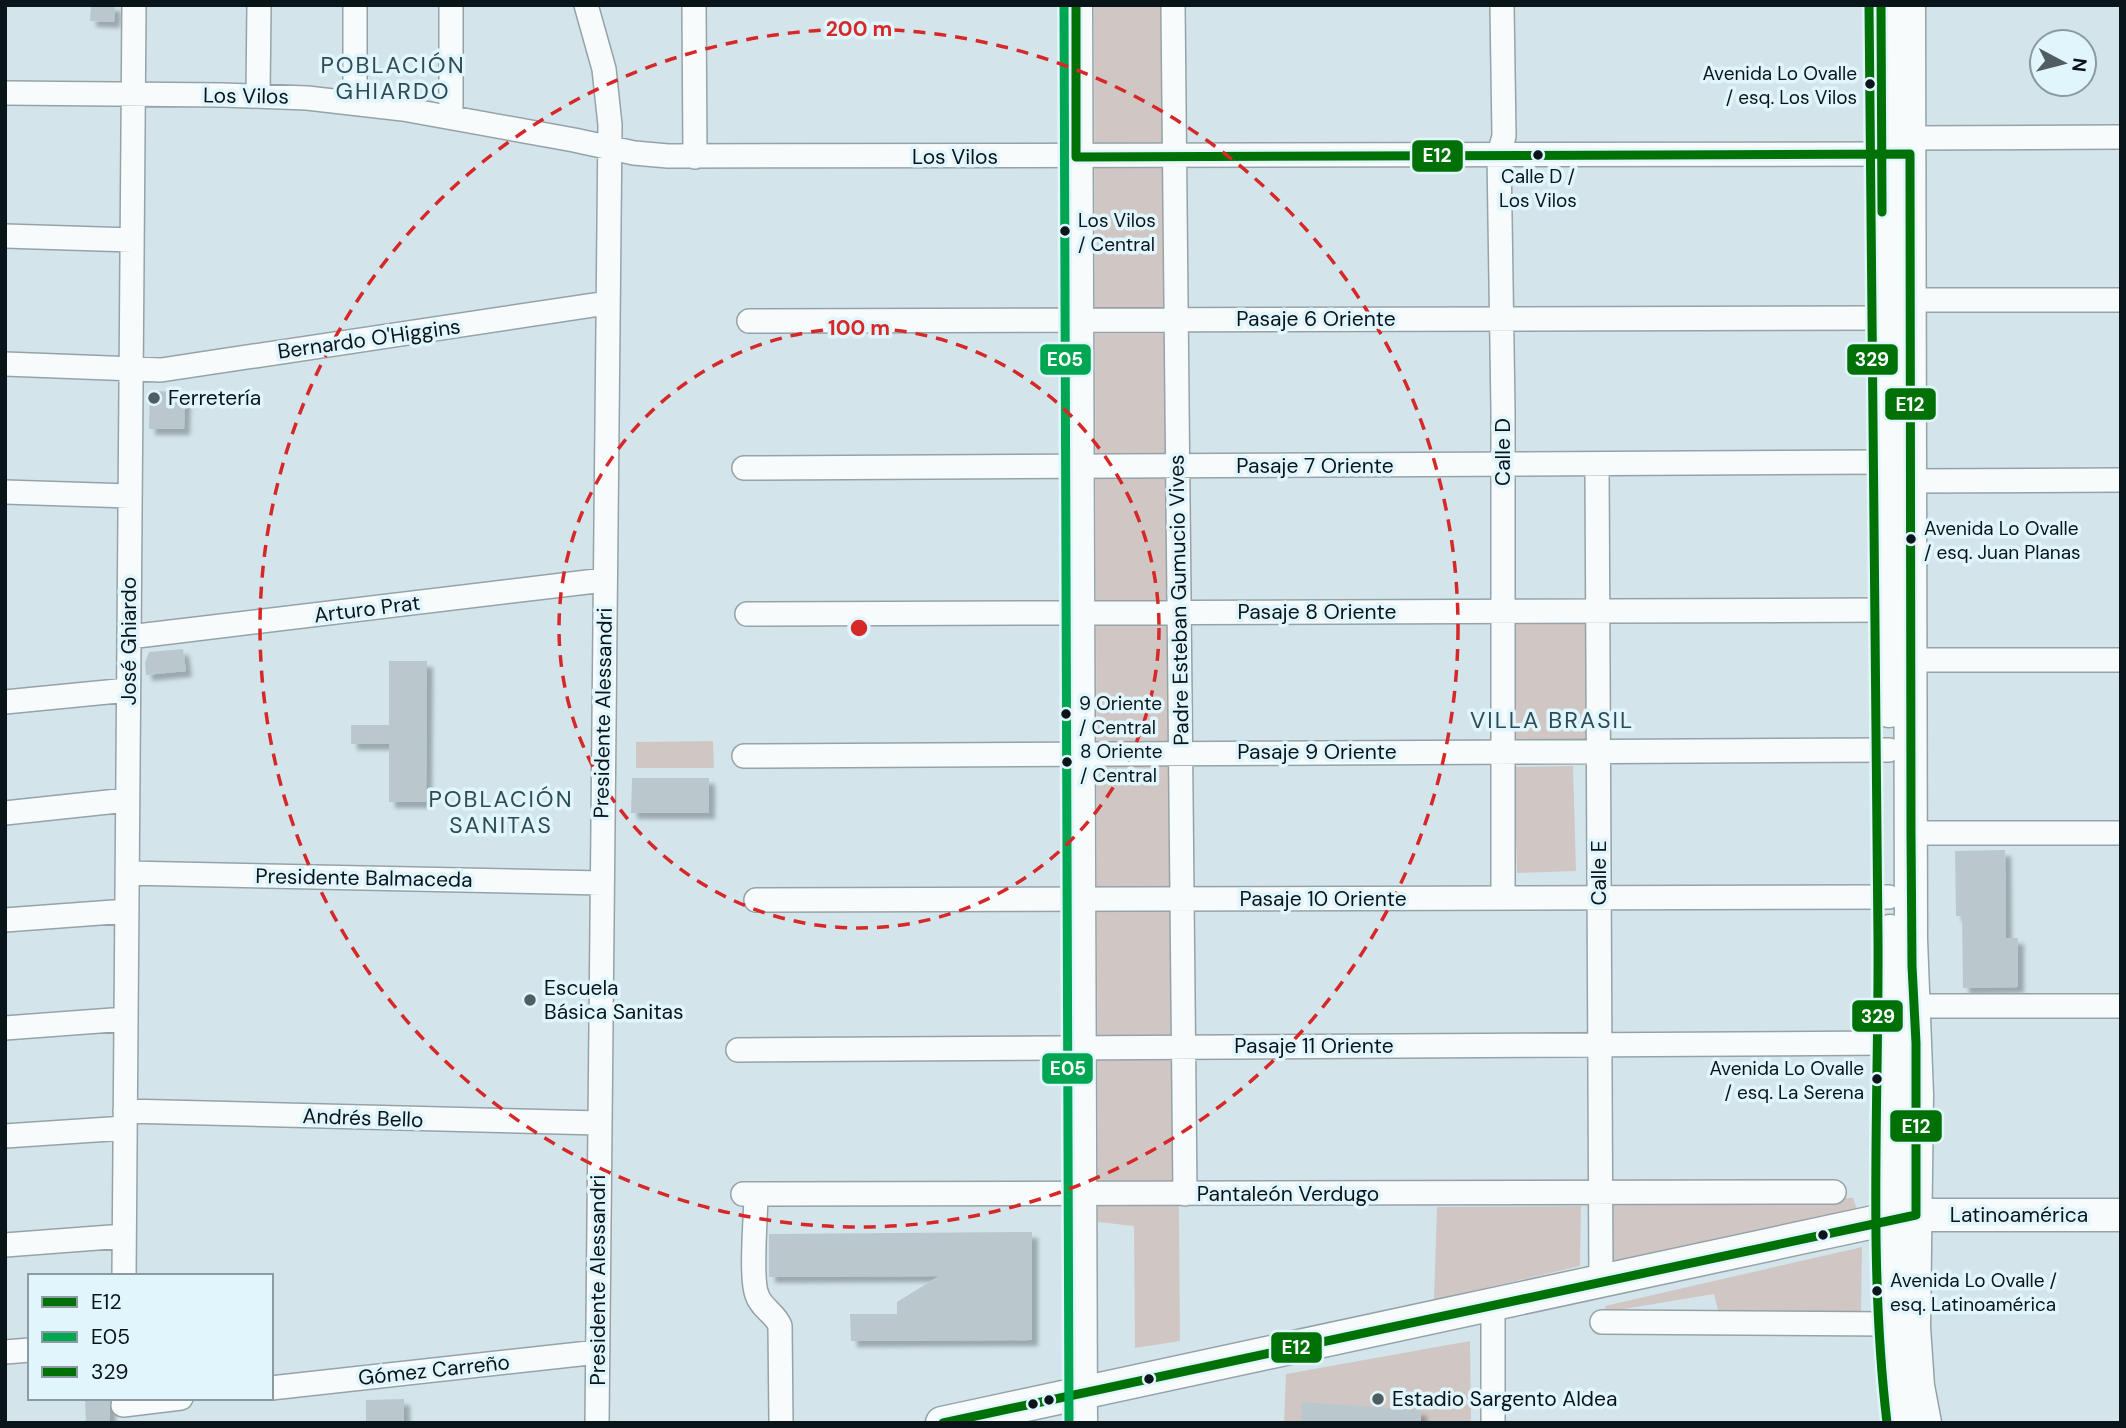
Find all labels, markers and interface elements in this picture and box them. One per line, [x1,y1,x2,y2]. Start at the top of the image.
text: 200 m [826,15,892,43]
north arrow [2028,28,2098,98]
district label: POBLACIÓN GHIARDO [320,50,466,106]
text: N [2066,57,2093,73]
place label: Avenida Lo Ovalle / esq. Los Vilos [1702,61,1857,110]
marker: Avenida Lo Ovalle / esq. Los Vilos [1863,77,1877,91]
street label: Los Vilos [203,81,289,111]
line badge: E12 [1411,139,1464,173]
street label: Los Vilos [912,143,998,171]
text: E12 [1423,143,1452,168]
marker: Calle D / Los Vilos [1531,148,1545,162]
place label: Calle D / Los Vilos [1499,164,1577,213]
place label: Los Vilos / Central [1078,208,1156,257]
marker: Los Vilos / Central [1058,224,1072,238]
street label: Pasaje 6 Oriente [1236,305,1396,333]
street label: Bernardo O'Higgins [276,312,462,366]
text: 100 m [828,314,890,342]
line badge: E05 [1039,343,1092,376]
line badge: 329 [1846,343,1899,376]
text: E05 [1047,347,1083,372]
text: 329 [1855,347,1889,372]
place label: Ferretería [168,384,261,412]
line badge: E12 [1884,387,1937,421]
marker: Ferretería [146,390,162,406]
text: E12 [1896,392,1925,417]
street label: Calle D [1489,418,1517,486]
street label: Pasaje 7 Oriente [1236,452,1394,480]
street label: Padre Esteban Gumucio Vives [1162,454,1196,746]
place label: Avenida Lo Ovalle / esq. Juan Planas [1924,516,2081,565]
marker: Avenida Lo Ovalle / esq. Juan Planas [1904,532,1918,546]
street label: José Ghiardo [115,577,143,705]
street label: Arturo Prat [312,589,422,629]
street label: Pasaje 8 Oriente [1238,598,1397,626]
street label: Presidente Alessandri [587,607,619,819]
centre of rings [847,616,871,640]
place label: 9 Oriente / Central [1079,691,1162,740]
district label: VILLA BRASIL [1470,705,1634,735]
marker: 9 Oriente / Central [1059,707,1073,721]
street label: Pasaje 9 Oriente [1237,738,1397,766]
place label: 8 Oriente / Central [1080,739,1163,788]
marker: 8 Oriente / Central [1060,755,1074,769]
district label: POBLACIÓN SANITAS [428,784,574,840]
street label: Calle E [1585,840,1613,906]
street label: Presidente Balmaceda [255,862,473,894]
street label: Pasaje 10 Oriente [1239,885,1407,913]
place label: Escuela Básica Sanitas [544,974,684,1026]
marker: Escuela Básica Sanitas [522,992,538,1008]
line badge: 329 [1851,999,1904,1033]
text: 329 [1861,1004,1895,1029]
street label: Pasaje 11 Oriente [1234,1032,1394,1060]
line badge: E05 [1041,1052,1094,1085]
text: E05 [1050,1056,1086,1081]
place label: Avenida Lo Ovalle / esq. La Serena [1709,1056,1864,1105]
marker: Avenida Lo Ovalle / esq. La Serena [1870,1072,1884,1086]
street label: Andrés Bello [302,1102,424,1134]
line badge: E12 [1889,1109,1943,1143]
text: E12 [1902,1114,1931,1139]
street label: Presidente Alessandri [584,1175,612,1385]
street label: Pantaleón Verdugo [1197,1180,1379,1208]
street label: Latinoamérica [1950,1201,2088,1229]
unlabelled marker [1816,1228,1830,1242]
place label: Avenida Lo Ovalle / esq. Latinoamérica [1890,1268,2057,1317]
legend [28,1274,273,1400]
marker: Avenida Lo Ovalle / esq. Latinoamérica [1870,1284,1884,1298]
text: E12 [91,1288,122,1316]
text: E05 [91,1323,130,1351]
line badge: E12 [1270,1331,1323,1364]
text: E12 [1282,1335,1311,1360]
street label: Gómez Carreño [357,1348,511,1392]
text: 329 [91,1358,129,1386]
unlabelled marker [1142,1372,1156,1386]
place label: Estadio Sargento Aldea [1392,1385,1617,1413]
marker: Estadio Sargento Aldea [1370,1391,1386,1407]
unlabelled marker [1042,1393,1056,1407]
unlabelled marker [1026,1397,1040,1411]

